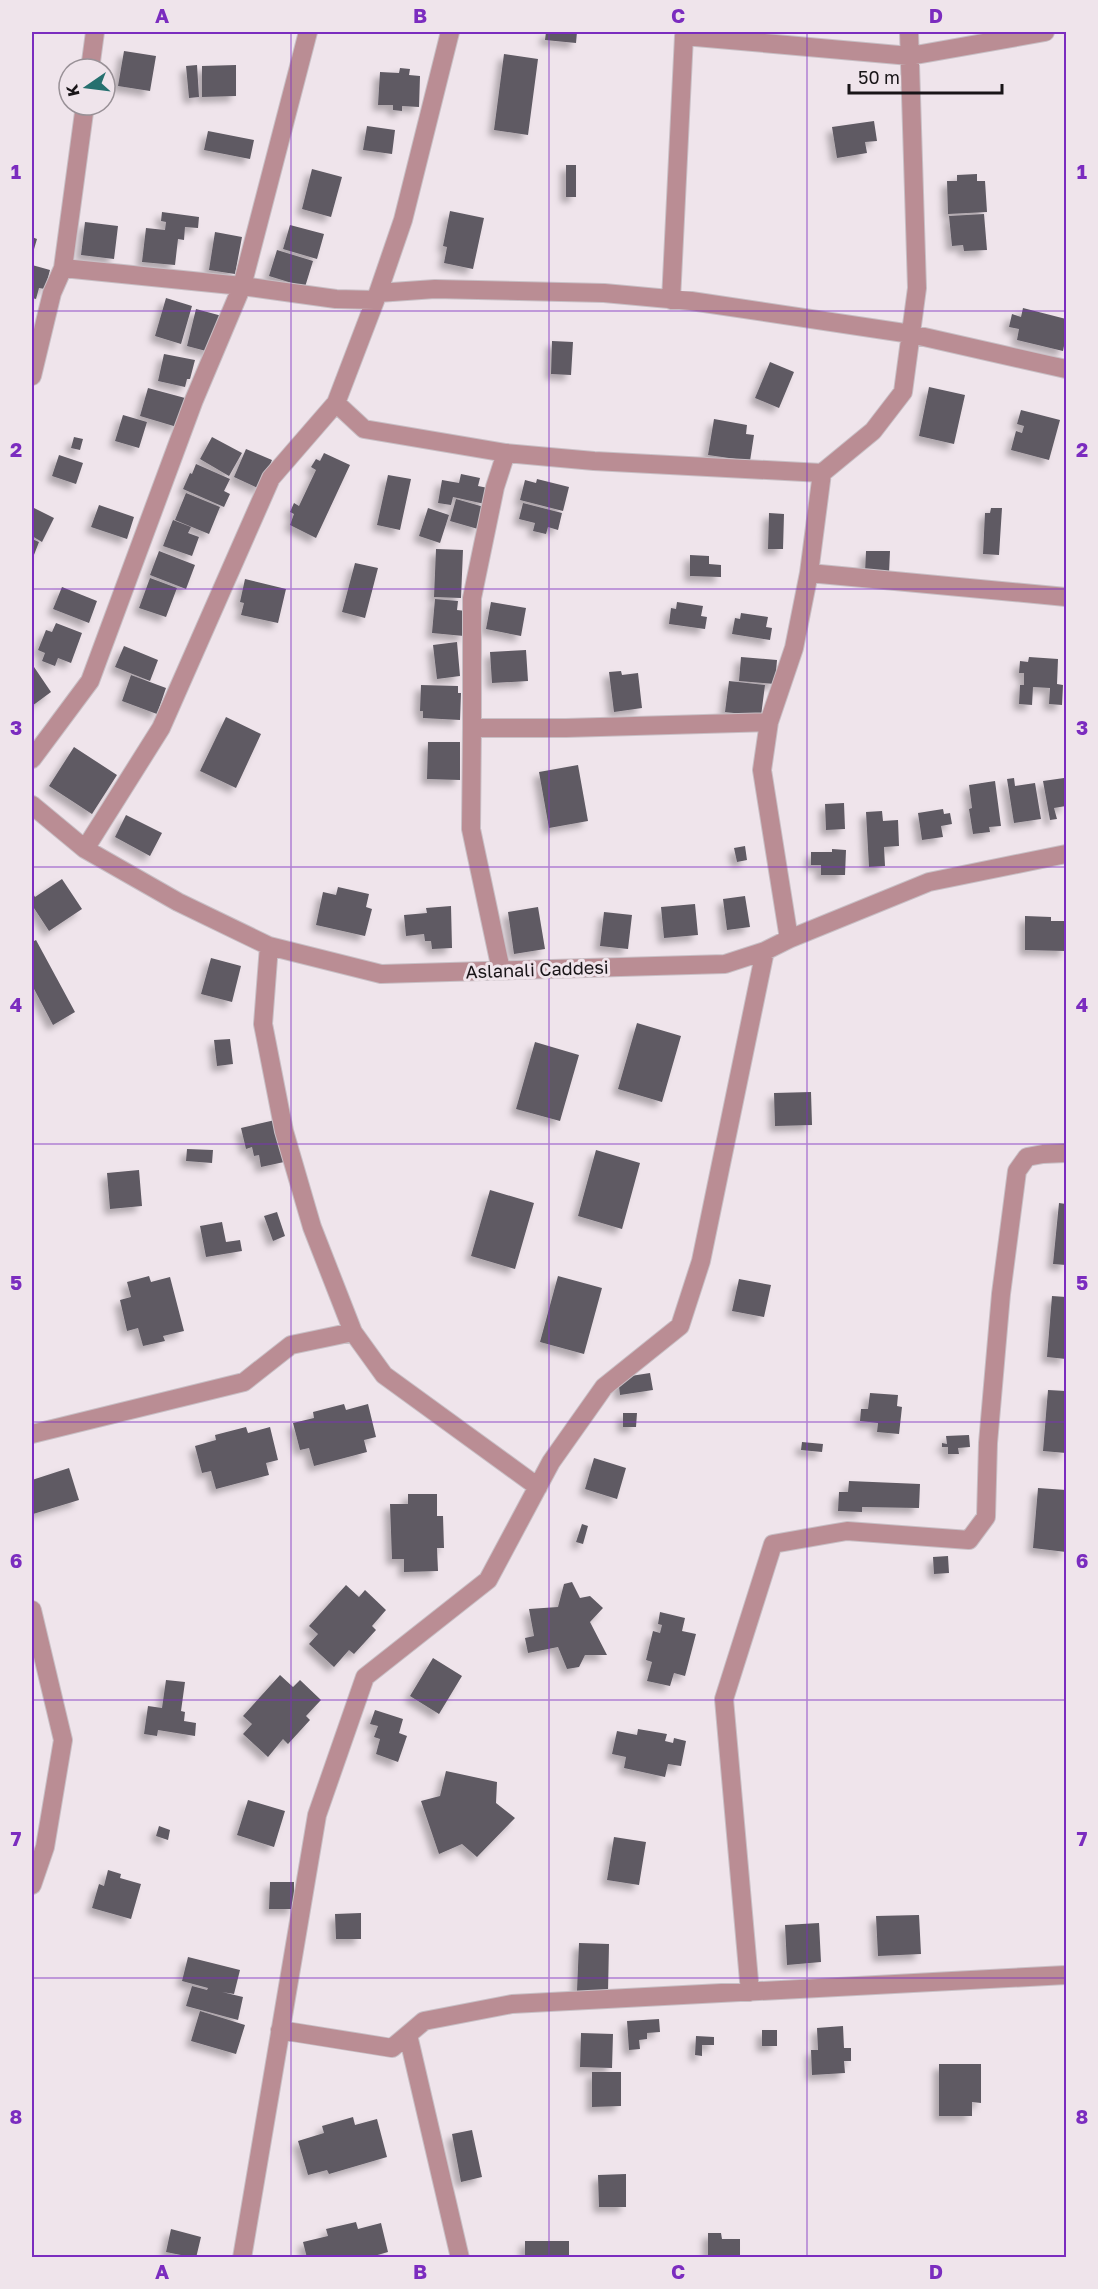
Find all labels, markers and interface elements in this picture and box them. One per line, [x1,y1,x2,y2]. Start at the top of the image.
text: A [155,3,169,27]
text: B [413,3,427,27]
text: C [671,3,685,27]
text: D [929,3,943,27]
north arrow [57,57,117,117]
scale bar [849,57,1002,95]
text: 50 m [858,66,900,88]
text: K [61,82,84,99]
text: 1 [11,159,21,183]
text: 1 [1077,159,1087,183]
text: 2 [10,437,22,461]
text: 2 [1076,437,1088,461]
text: 3 [10,715,22,739]
text: 3 [1076,715,1088,739]
street label: Aslanali Caddesi [465,956,609,982]
text: 4 [10,992,22,1016]
text: 4 [1076,992,1088,1016]
text: 5 [10,1270,22,1294]
text: 5 [1076,1270,1088,1294]
text: 6 [10,1548,22,1572]
text: 6 [1076,1548,1088,1572]
text: 7 [11,1826,22,1850]
text: 7 [1077,1826,1088,1850]
text: 8 [10,2104,22,2128]
text: 8 [1076,2104,1088,2128]
text: A [155,2259,169,2283]
text: B [413,2259,427,2283]
text: C [671,2259,685,2283]
text: D [929,2259,943,2283]

